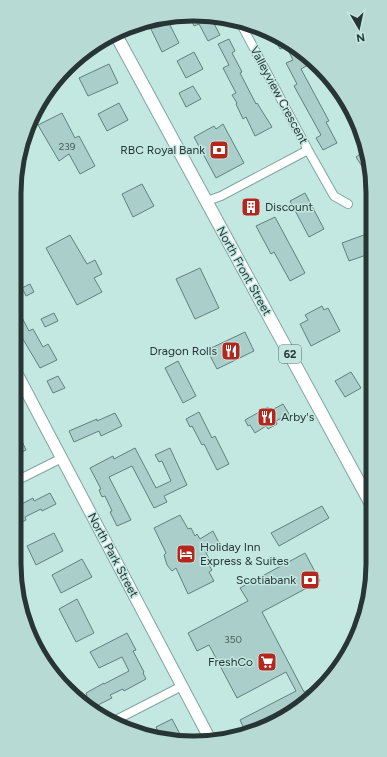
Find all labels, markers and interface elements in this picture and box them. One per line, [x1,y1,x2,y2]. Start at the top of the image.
north arrow [339,8,379,48]
text: N [355,30,366,44]
street label: Valleyview Crescent [247,44,311,147]
bank icon: RBC Royal Bank [208,139,230,161]
house number: 239 [59,140,76,153]
place label: RBC Royal Bank [120,143,205,157]
building icon: Discount [240,196,262,218]
place label: Discount [265,200,313,214]
street label: North Front Street [214,224,275,318]
restaurant icon: Dragon Rolls [220,340,242,362]
place label: Dragon Rolls [150,344,217,358]
road number: 62 [279,345,301,363]
restaurant icon: Arby's [256,406,278,428]
place label: Arby's [281,410,315,424]
street label: North Park Street [85,510,141,600]
place label: Holiday Inn Express & Suites [200,540,289,568]
hotel icon: Holiday Inn Express & Suites [175,543,197,565]
bank icon: Scotiabank [299,569,321,591]
place label: Scotiabank [236,573,296,587]
house number: 350 [224,633,242,646]
supermarket icon: FreshCo [256,651,278,673]
place label: FreshCo [208,655,253,669]

